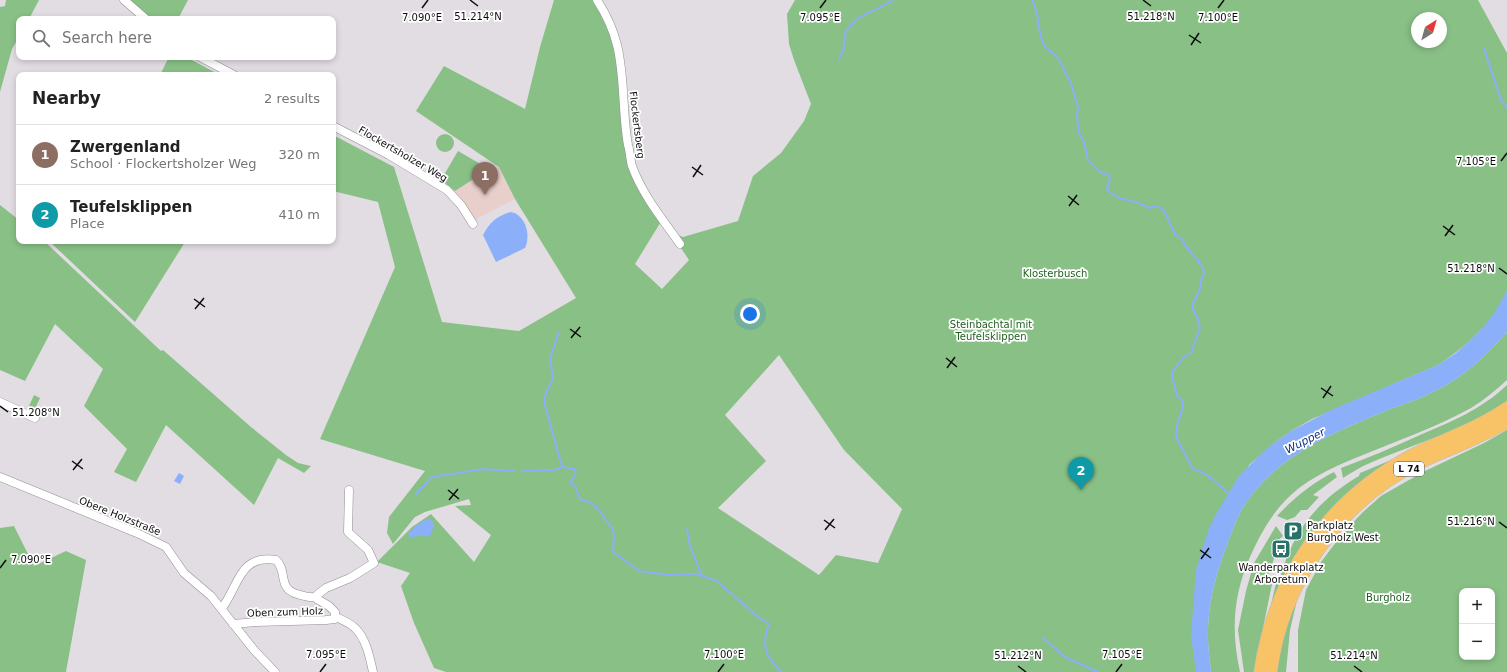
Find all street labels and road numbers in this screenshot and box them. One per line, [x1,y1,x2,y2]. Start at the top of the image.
street label: Flockertsberg [627,91,647,159]
street label: Flockertsholzer Weg [357,124,449,184]
road number: L 74 [1394,462,1424,476]
street label: Obere Holzstraße [78,495,162,537]
street label: Oben zum Holz [247,605,323,619]

